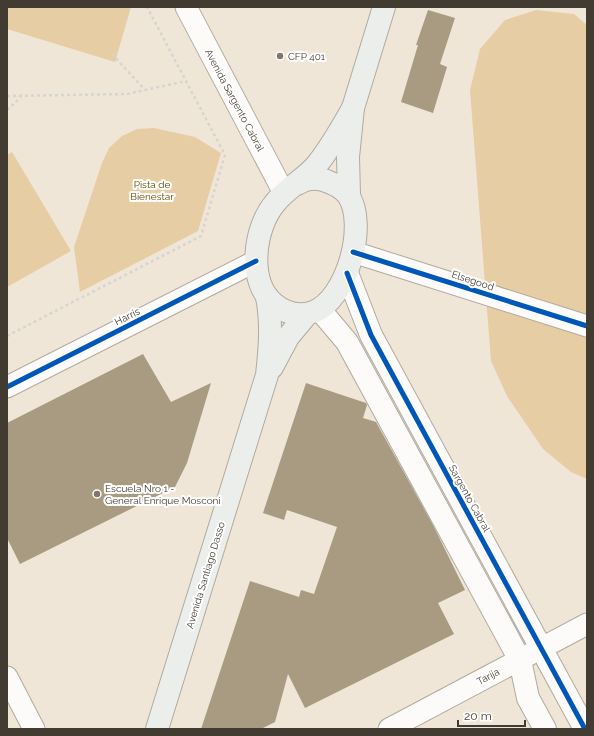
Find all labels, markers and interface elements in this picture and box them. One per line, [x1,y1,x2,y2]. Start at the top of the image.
street label: Avenida Sargento Cabral [203,47,266,154]
marker: CFP 401 [275,51,285,61]
place label: CFP 401 [288,51,326,62]
park label: Pista de Bienestar [130,179,174,202]
street label: Elsegood [450,268,495,292]
street label: Harris [113,305,142,327]
street label: Sargento Cabral [447,463,493,534]
place label: Escuela Nro 1 - General Enrique Mosconi [105,483,221,506]
marker: Escuela Nro 1 - General Enrique Mosconi [92,489,102,499]
street label: Avenida Santiago Dasso [184,521,227,630]
street label: Tarija [475,666,501,687]
scale bar [458,702,525,728]
text: 20 m [464,709,492,723]

